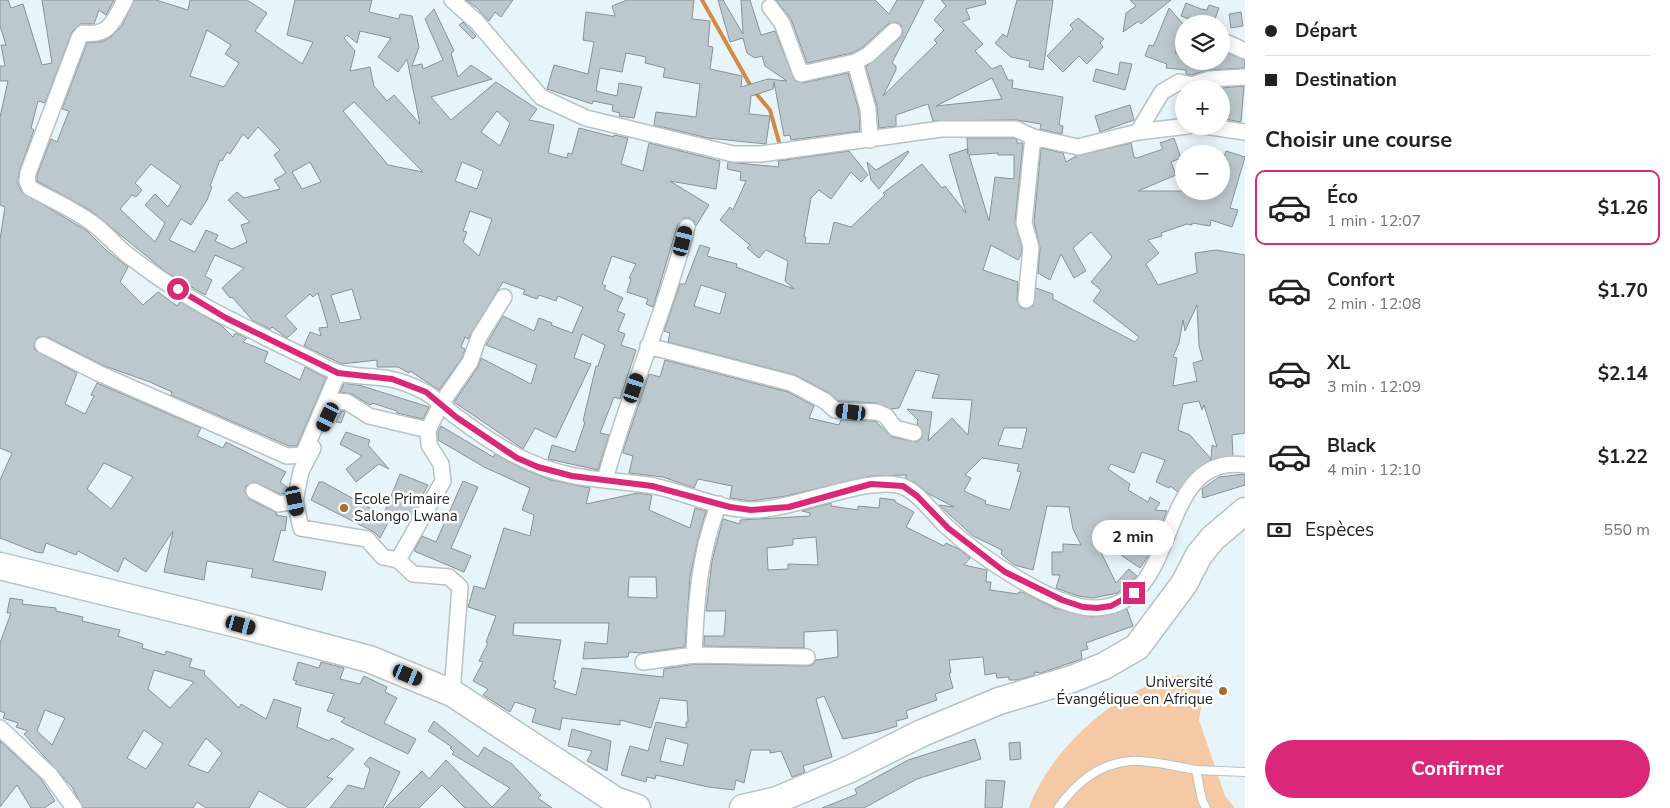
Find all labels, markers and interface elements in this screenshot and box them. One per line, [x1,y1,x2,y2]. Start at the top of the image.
map controls [1175,15,1230,200]
button: layers [1175,15,1230,70]
text: Départ [1295,18,1357,44]
text: Destination [1295,67,1397,93]
button: + [1175,80,1230,135]
text: Choisir une course [1265,125,1452,155]
button: − [1175,145,1230,200]
text: Éco [1327,184,1358,210]
icon: car [1267,185,1312,230]
text: $1.26 [1598,195,1648,221]
text: 1 min · 12:07 [1327,210,1421,232]
car [672,225,693,257]
text: Confort [1327,267,1394,293]
icon: car [1267,268,1312,313]
route start [167,278,189,300]
text: $1.70 [1598,278,1648,304]
text: 2 min · 12:08 [1327,293,1421,315]
text: XL [1327,350,1350,376]
icon: car [1267,351,1312,396]
text: $2.14 [1598,361,1648,387]
car [622,371,645,405]
text: 3 min · 12:09 [1327,376,1421,398]
car [314,400,341,434]
car [835,403,866,421]
text: Black [1327,433,1376,459]
icon: car [1267,434,1312,479]
text: $1.22 [1598,444,1648,470]
text: 4 min · 12:10 [1327,459,1421,481]
car [284,485,305,517]
place label: Ecole Primaire Salongo Lwana [354,489,458,526]
marker: Ecole Primaire Salongo Lwana [338,502,350,514]
icon: cash [1265,516,1293,544]
text: Espèces [1305,517,1374,543]
text: 550 m [1603,519,1650,541]
callout: 2 min [1093,520,1175,556]
text: 2 min [1112,526,1154,548]
route end [1123,582,1145,604]
car [224,614,257,636]
car [391,662,424,688]
place label: Université Évangélique en Afrique [1056,672,1213,709]
marker: Université Évangélique en Afrique [1217,685,1229,697]
button: Confirmer [1265,740,1650,798]

